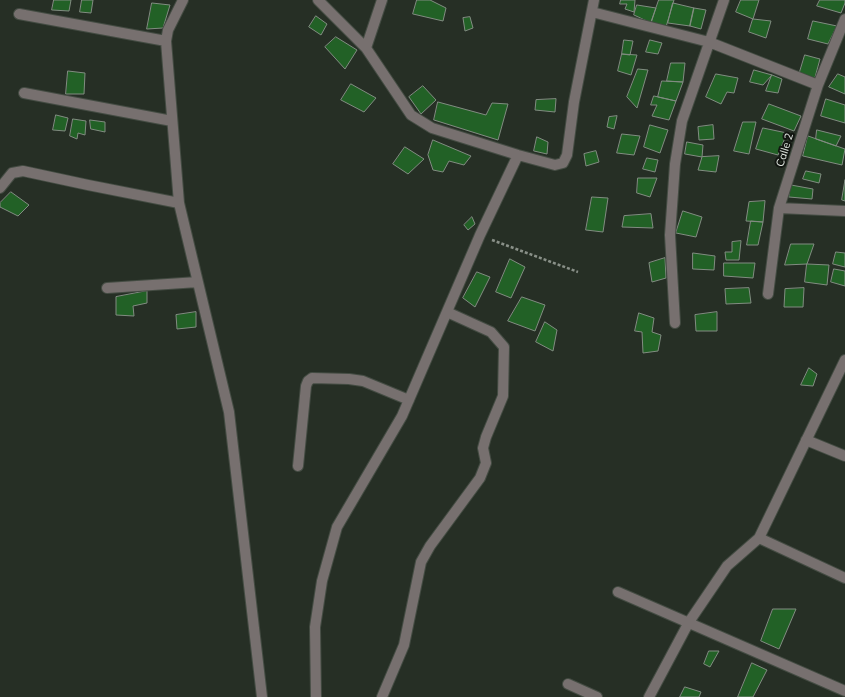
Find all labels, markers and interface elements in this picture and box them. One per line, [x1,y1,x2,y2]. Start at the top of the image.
street label: Calle 2 [774,132,796,168]

